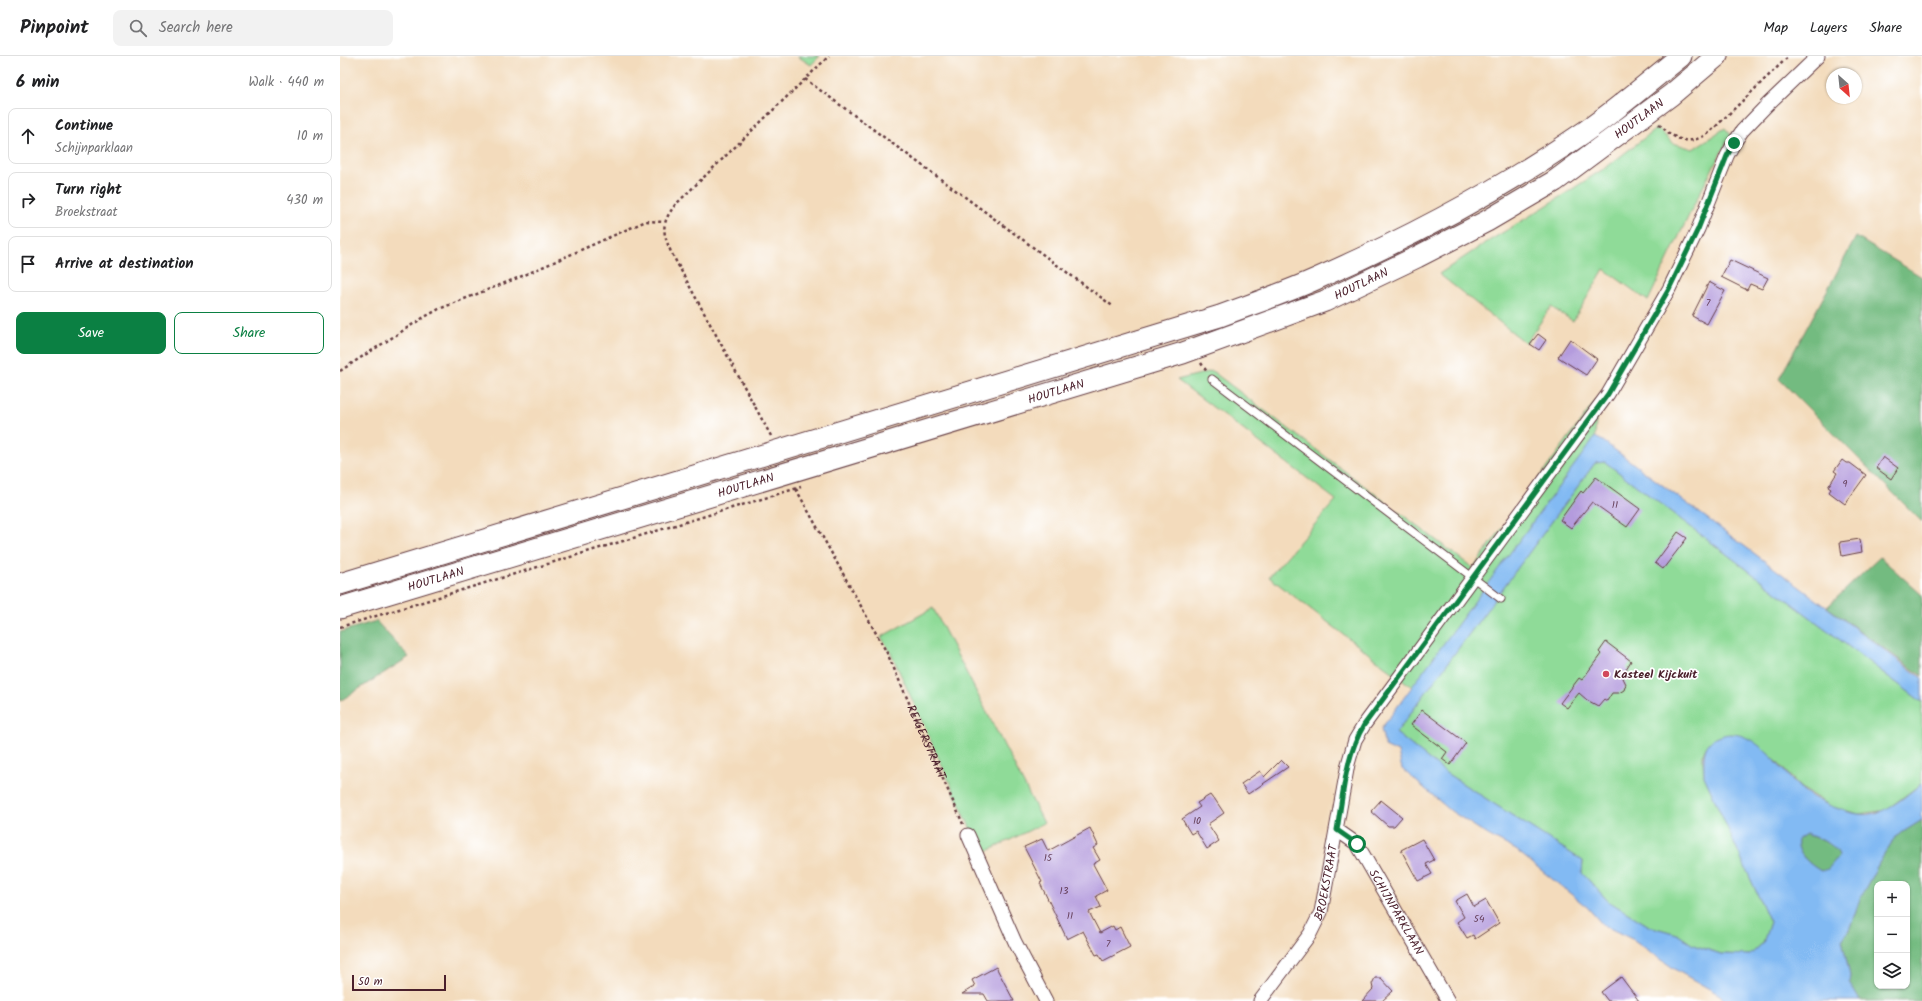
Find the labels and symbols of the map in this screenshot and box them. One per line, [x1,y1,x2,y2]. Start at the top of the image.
north arrow [1826,68,1862,104]
street label: HOUTLAAN [1610,94,1668,144]
route end [1725,134,1743,152]
street label: HOUTLAAN [1331,263,1392,305]
house number: 7 [1706,295,1711,311]
street label: HOUTLAAN [1025,374,1087,409]
street label: HOUTLAAN [715,468,776,503]
house number: 9 [1843,476,1848,492]
house number: 11 [1612,497,1618,513]
street label: HOUTLAAN [405,562,466,597]
place label: Kasteel Kijckuit [1614,665,1698,684]
marker: Kasteel Kijckuit [1601,669,1611,679]
street label: REIGERSTRAAT [902,702,952,784]
house number: 10 [1193,813,1201,829]
route start [1348,835,1366,853]
street label: BROEKSTRAAT [1309,842,1343,924]
house number: 15 [1044,850,1053,866]
street label: SCHIJNPARKLAAN [1364,866,1429,958]
house number: 13 [1060,883,1069,899]
house number: 11 [1067,908,1073,924]
house number: 54 [1474,911,1485,927]
house number: 7 [1106,936,1111,952]
scale bar [352,973,446,992]

